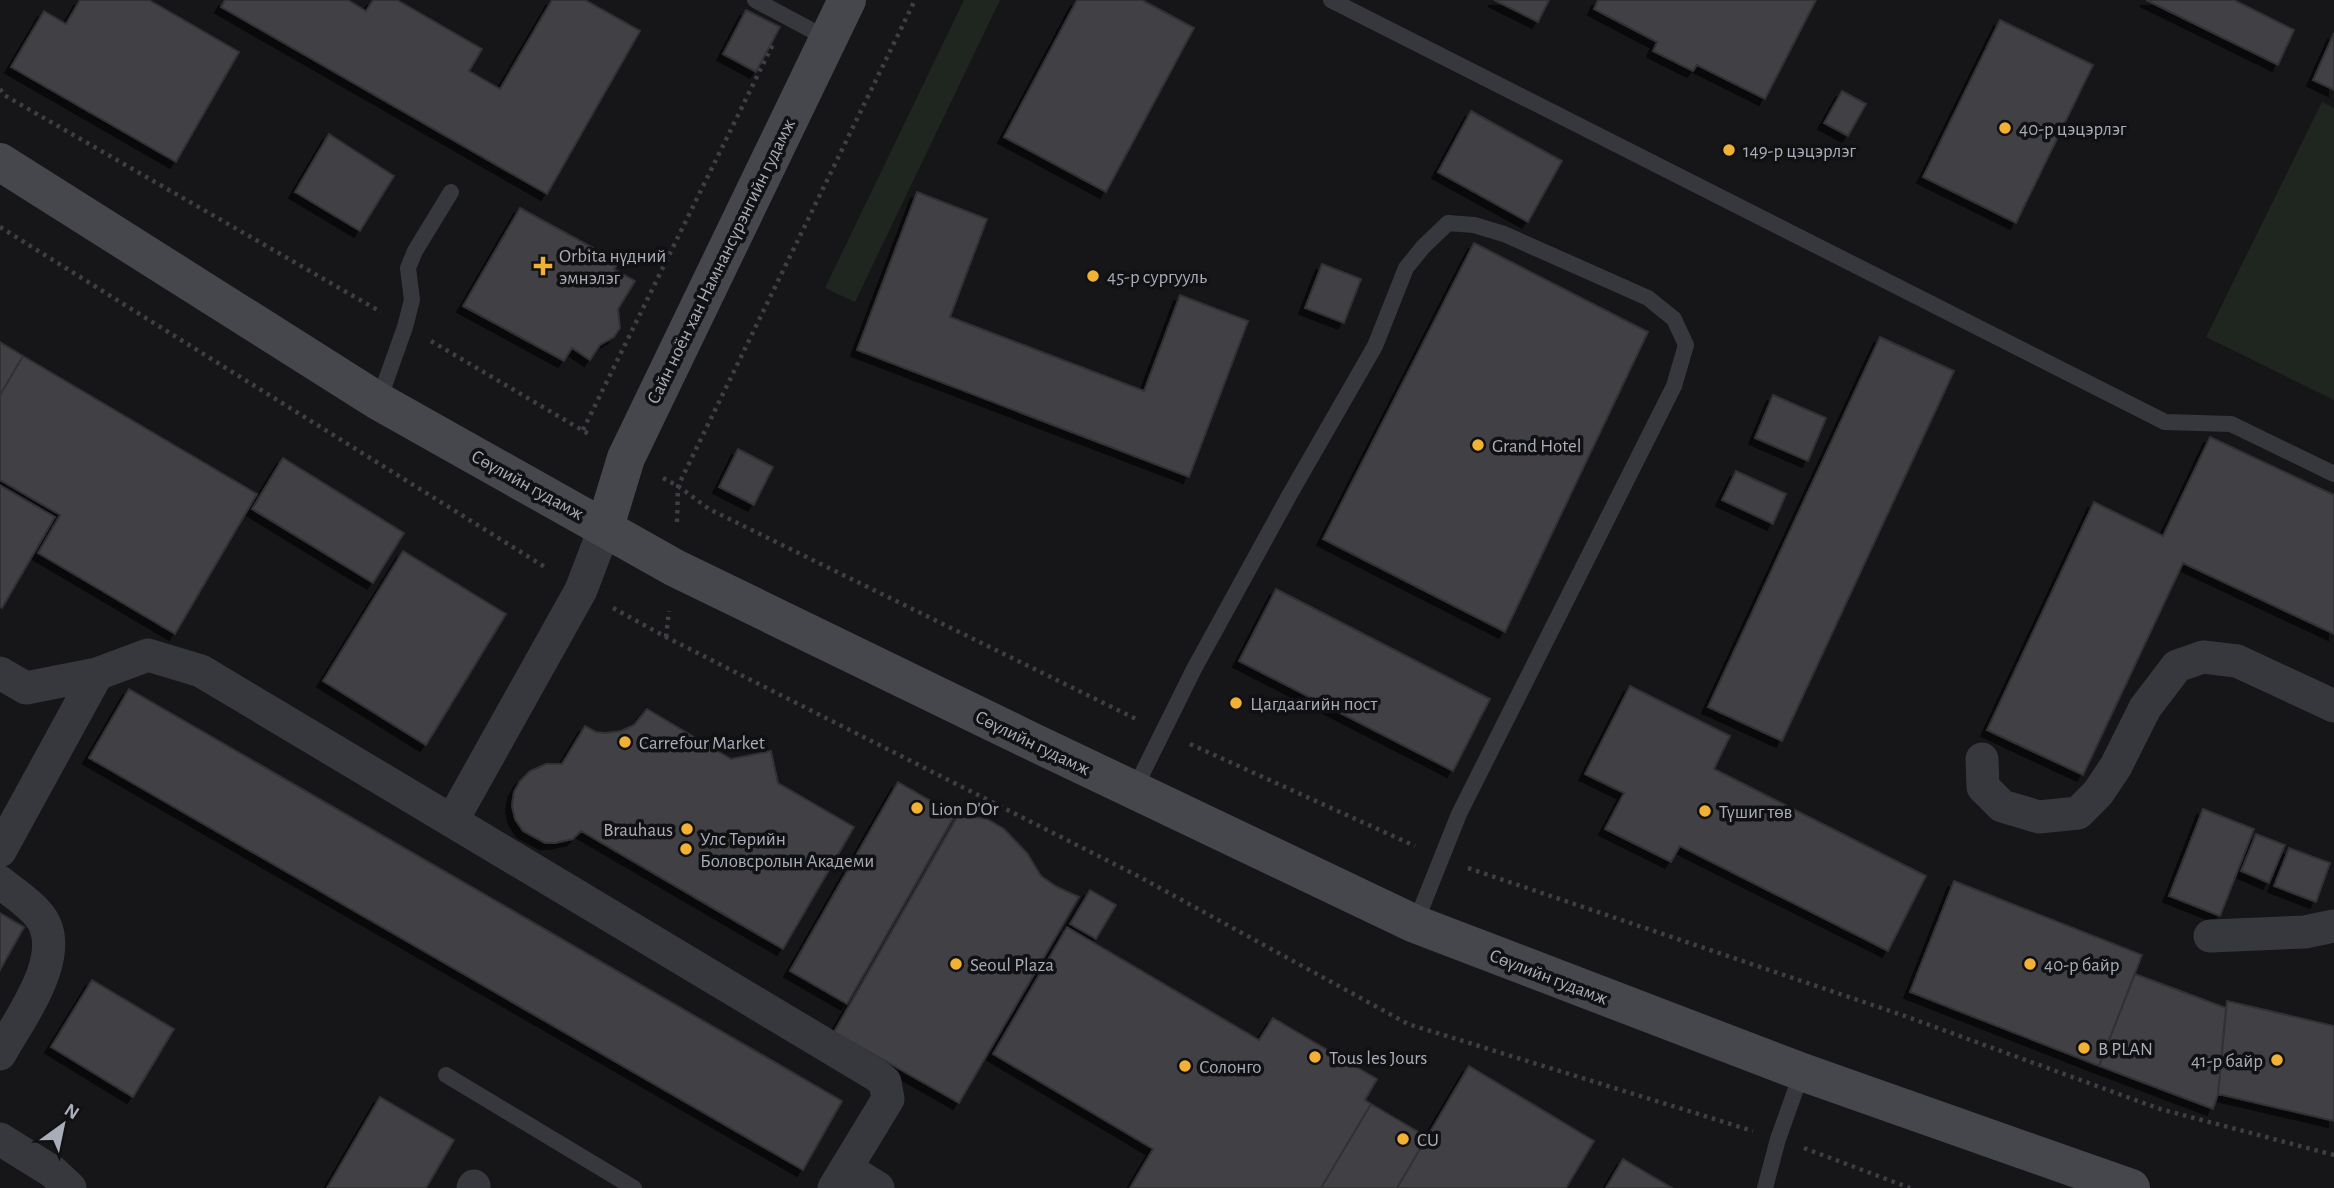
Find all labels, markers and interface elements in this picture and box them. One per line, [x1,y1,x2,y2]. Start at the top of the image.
street label: Сайн ноён хан Намнансүрэнгийн гудамж [644,115,799,407]
marker: 40-р цэцэрлэг [1997,120,2013,136]
place label: 40-р цэцэрлэг [2019,120,2127,139]
marker: 149-р цэцэрлэг [1721,142,1737,158]
place label: 149-р цэцэрлэг [1743,142,1856,161]
place label: Orbita нүдний эмнэлэг [559,247,666,288]
marker: Orbita нүдний эмнэлэг [533,256,553,276]
marker: 45-р сургууль [1085,268,1101,284]
place label: 45-р сургууль [1107,268,1207,287]
marker: Grand Hotel [1470,437,1486,453]
place label: Grand Hotel [1492,437,1582,456]
street label: Сөүлийн гудамж [468,447,587,524]
marker: Цагдаагийн пост [1228,695,1244,711]
place label: Цагдаагийн пост [1250,695,1377,714]
street label: Сөүлийн гудамж [972,707,1093,780]
marker: Carrefour Market [617,734,633,750]
place label: Carrefour Market [639,734,765,753]
marker: Lion D'Or [909,800,925,816]
place label: Lion D'Or [931,800,999,819]
marker: Түшиг төв [1697,803,1713,819]
place label: Түшиг төв [1719,803,1792,822]
place label: Brauhaus [603,821,673,840]
marker: Brauhaus [679,821,695,837]
place label: Улс Төрийн Боловсролын Академи [700,830,874,871]
marker: Улс Төрийн Боловсролын Академи [678,841,694,857]
street label: Сөүлийн гудамж [1487,946,1611,1009]
marker: Seoul Plaza [948,956,964,972]
place label: Seoul Plaza [970,956,1054,975]
marker: 40-р байр [2022,956,2038,972]
place label: 40-р байр [2044,956,2120,975]
marker: B PLAN [2076,1040,2092,1056]
place label: B PLAN [2098,1040,2153,1059]
marker: Tous les Jours [1307,1049,1323,1065]
place label: Tous les Jours [1329,1049,1427,1068]
place label: 41-р байр [2191,1052,2263,1071]
marker: 41-р байр [2269,1052,2285,1068]
marker: Солонго [1177,1058,1193,1074]
place label: Солонго [1199,1058,1262,1077]
north arrow [28,1090,98,1160]
text: N [61,1100,82,1124]
marker: CU [1395,1131,1411,1147]
place label: CU [1417,1131,1439,1150]

